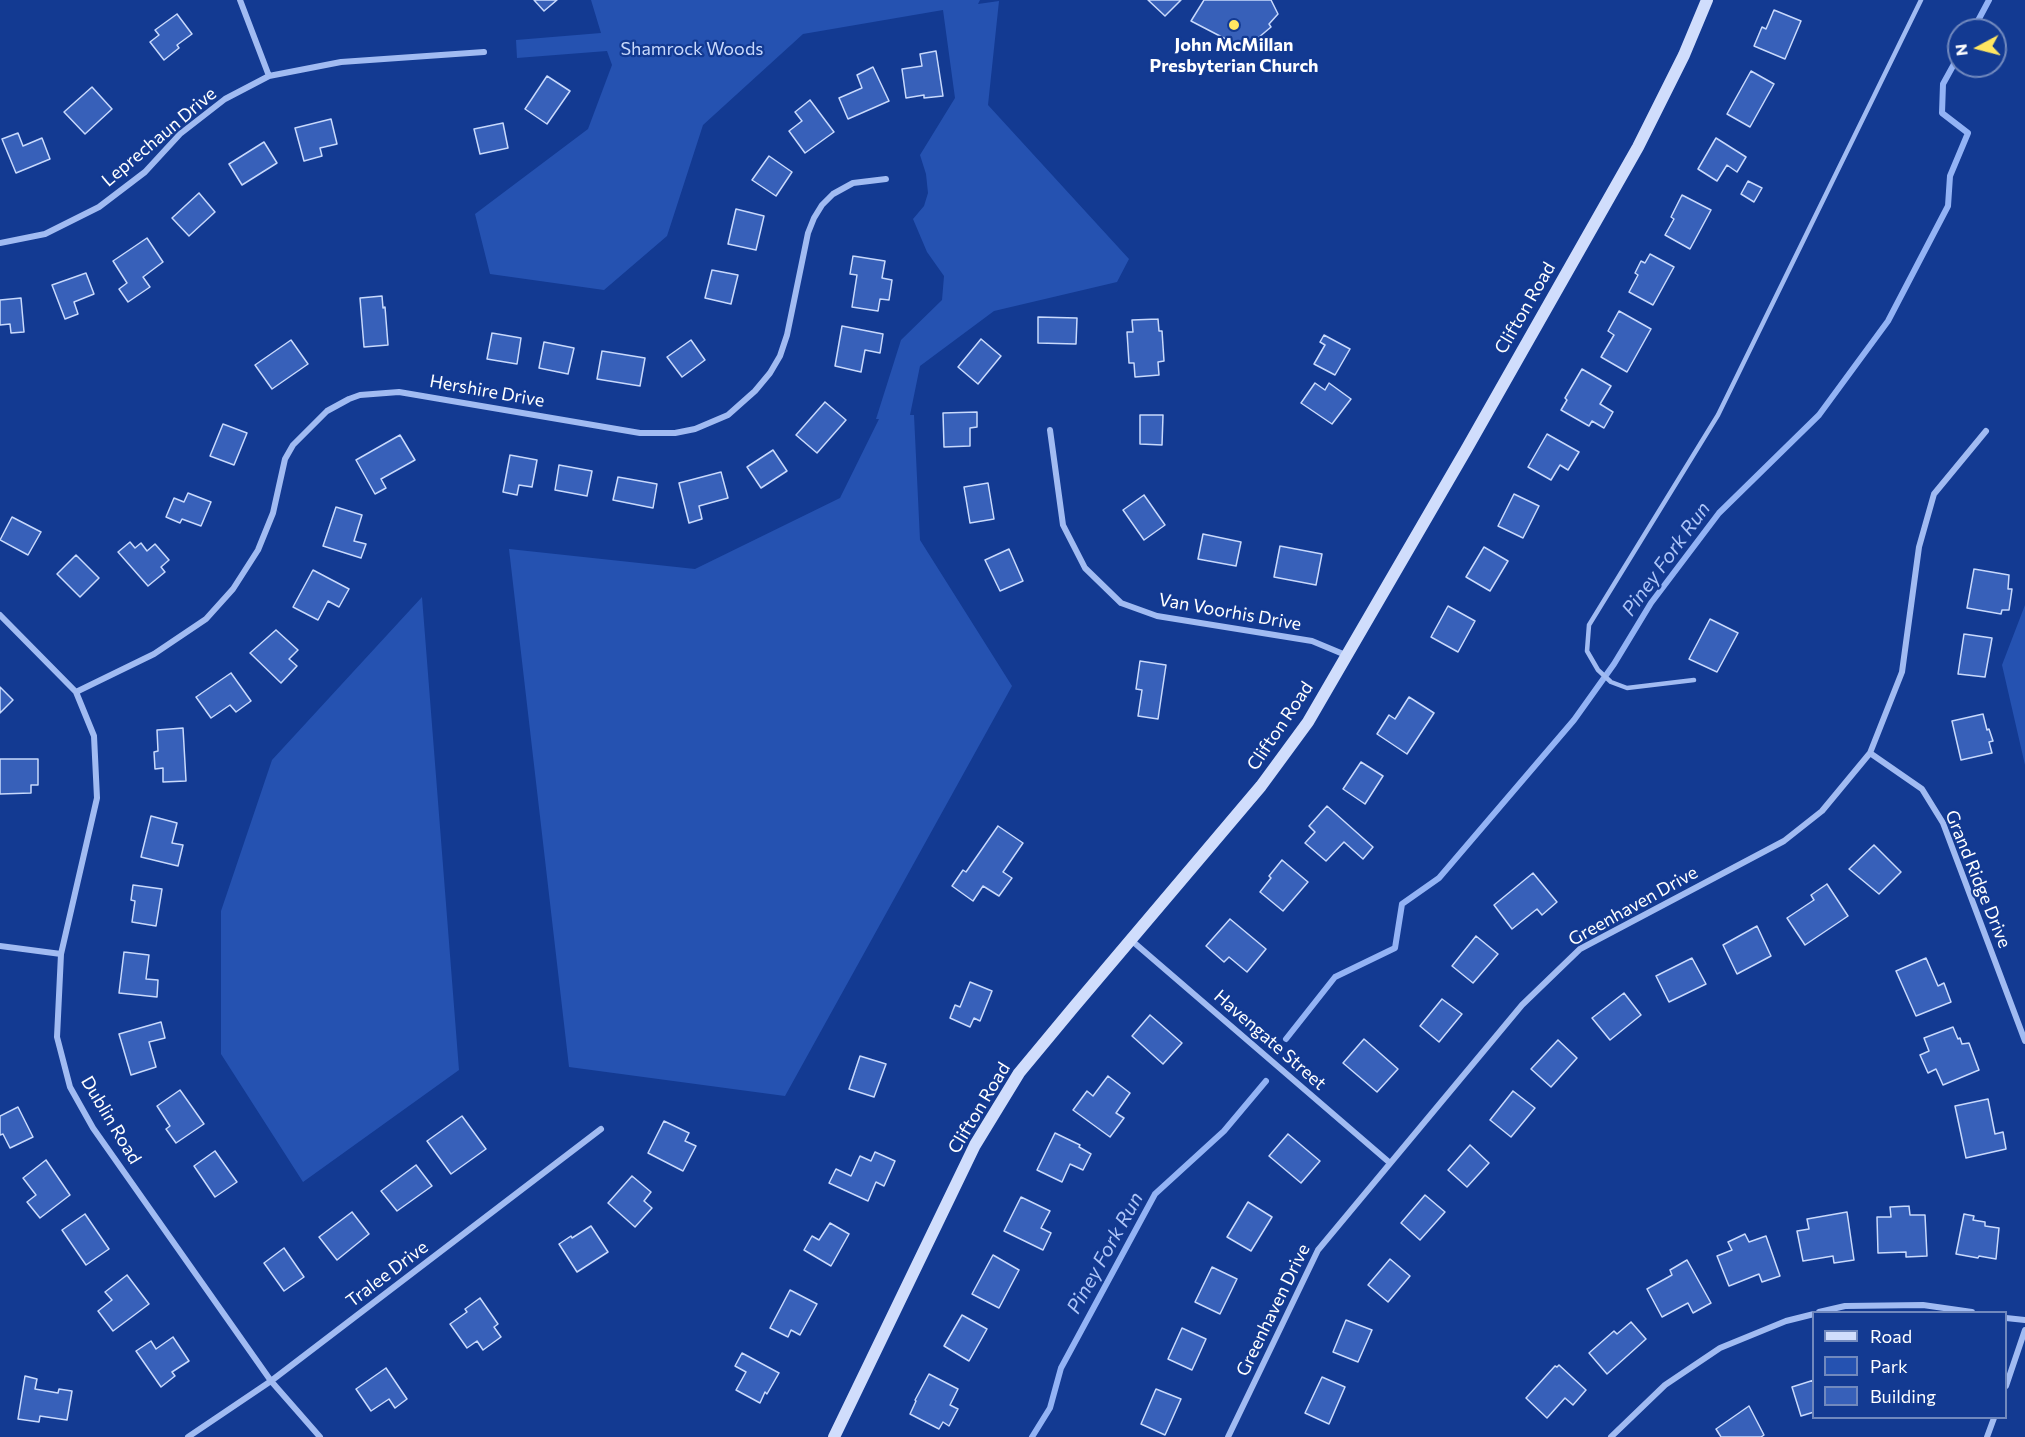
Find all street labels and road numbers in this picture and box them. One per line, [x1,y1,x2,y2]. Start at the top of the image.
street label: Leprechaun Drive [97,83,221,191]
street label: Clifton Road [1490,258,1560,358]
street label: Hershire Drive [428,370,546,412]
street label: Van Voorhis Drive [1157,589,1303,635]
street label: Clifton Road [1242,677,1318,775]
street label: Grand Ridge Drive [1940,807,2016,951]
street label: Greenhaven Drive [1565,862,1701,950]
street label: Havengate Street [1210,985,1330,1095]
street label: Clifton Road [943,1059,1015,1157]
street label: Dublin Road [76,1072,146,1168]
street label: Tralee Drive [342,1236,432,1312]
street label: Greenhaven Drive [1232,1240,1314,1380]

